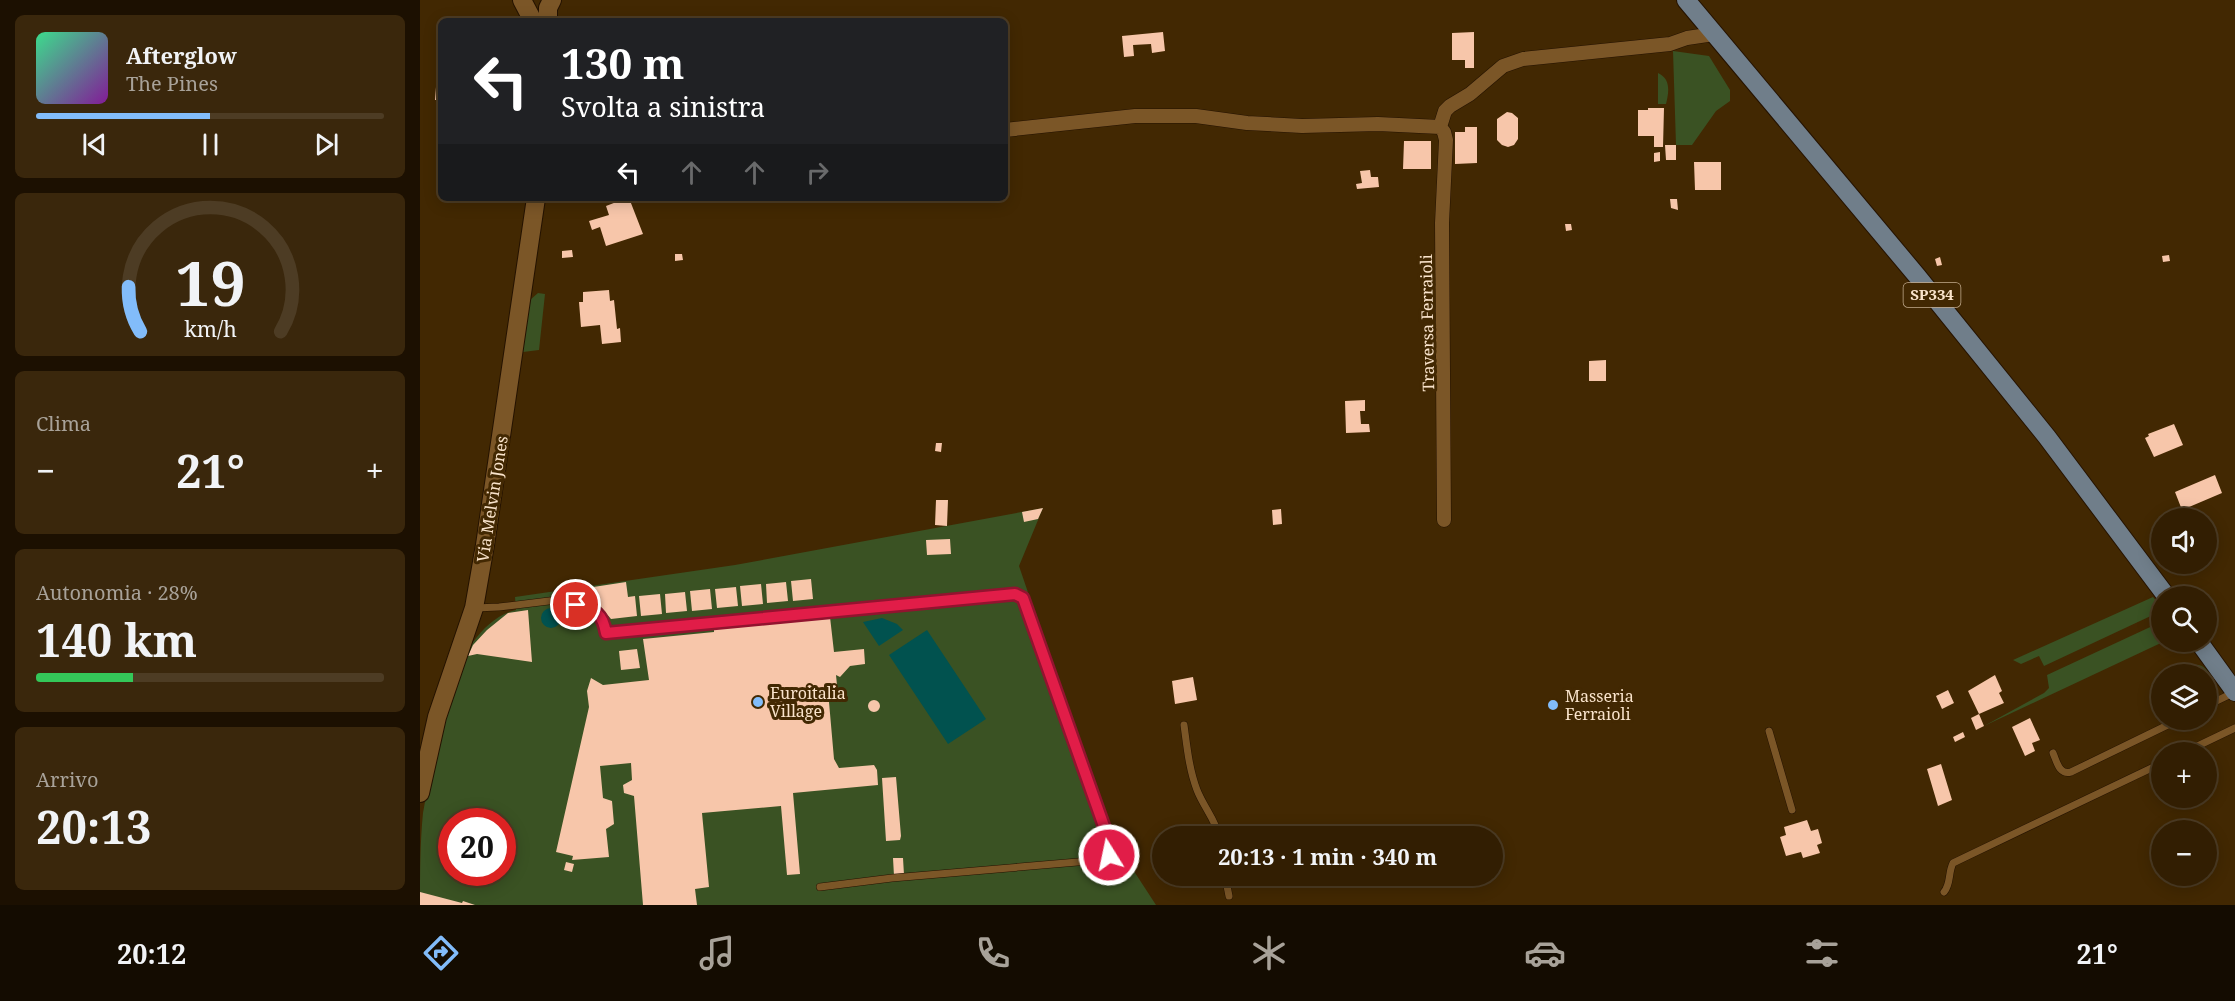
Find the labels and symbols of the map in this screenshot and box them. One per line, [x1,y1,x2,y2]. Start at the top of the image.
street label: Traversa Ferraioli [1415,254,1439,392]
road number: SP334 [1904,283,1960,307]
street label: Via Melvin Jones [471,434,513,564]
pin [550,579,601,630]
place label: Euroitalia Village [770,682,846,722]
place label: Masseria Ferraioli [1565,685,1634,725]
marker: Euroitalia Village [751,695,765,709]
marker: Masseria Ferraioli [1546,698,1560,712]
speed limit sign: 20 [438,808,516,886]
position arrow [1077,823,1141,887]

